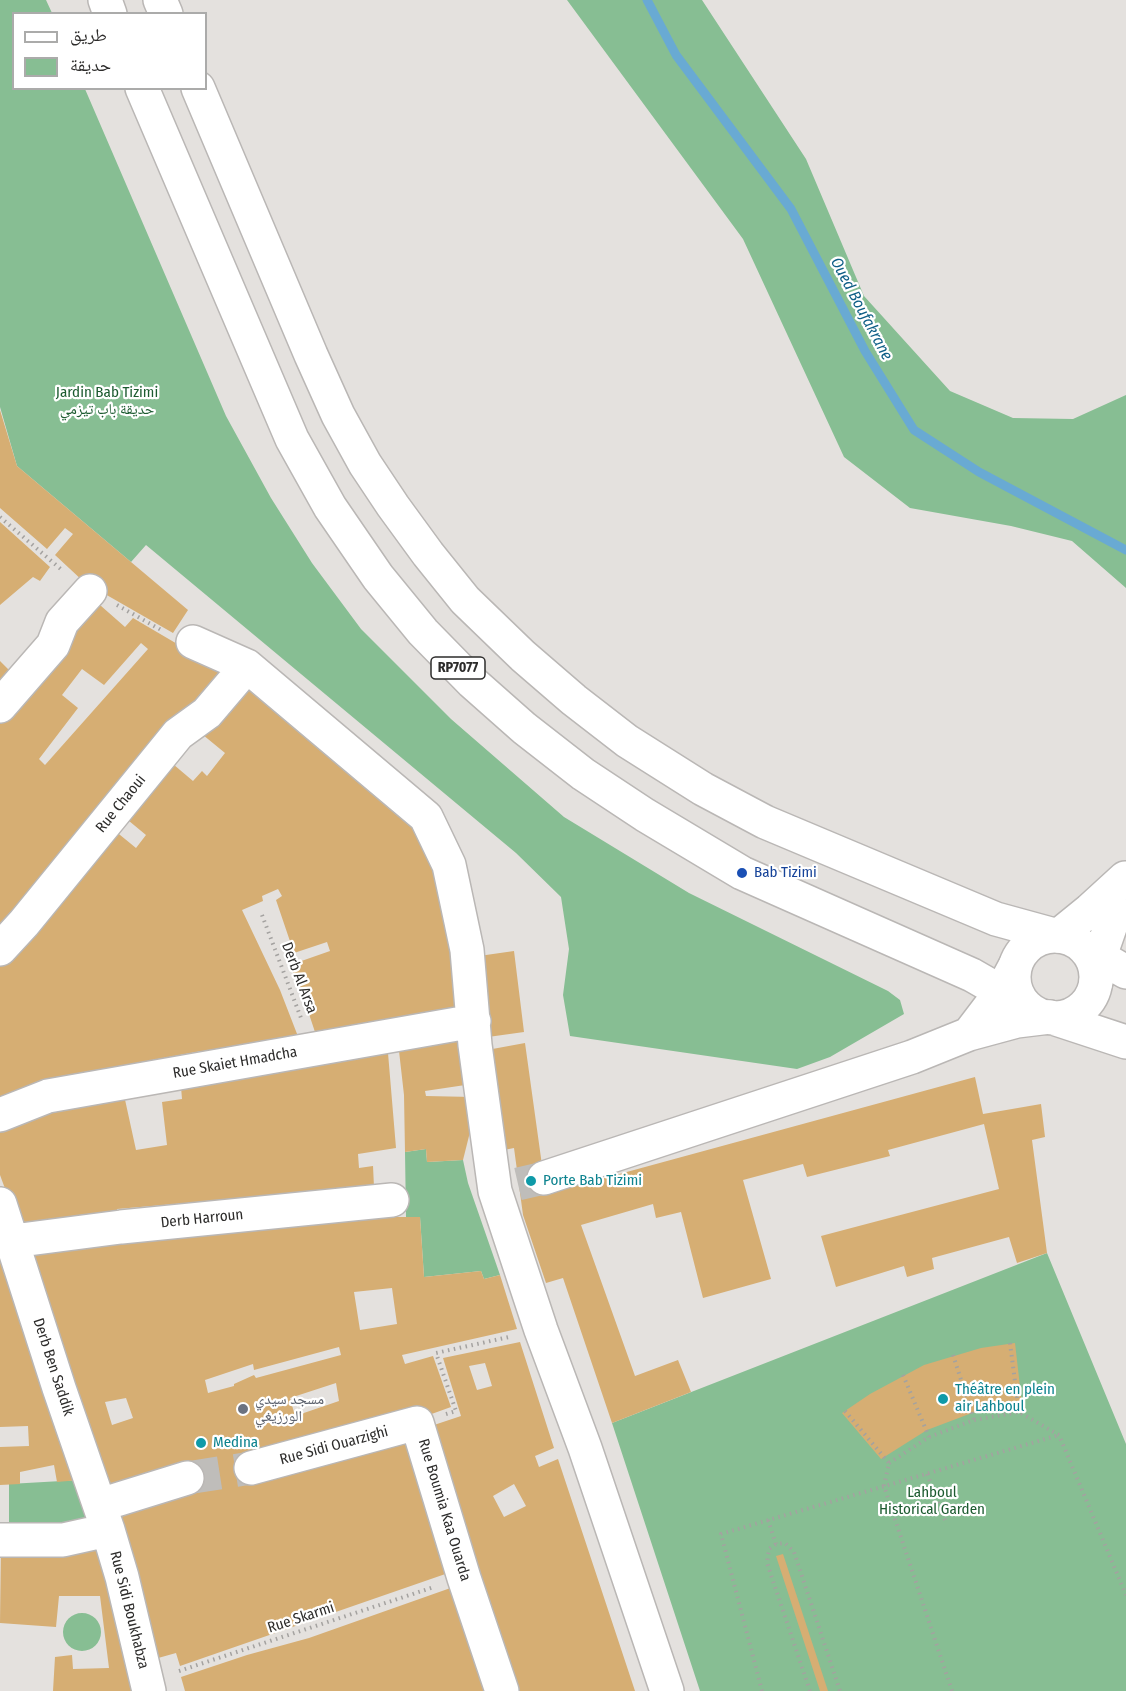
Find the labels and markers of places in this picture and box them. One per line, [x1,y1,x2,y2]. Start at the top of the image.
place label: Bab Tizimi [754,864,817,882]
marker: Bab Tizimi [735,866,749,880]
place label: Porte Bab Tizimi [543,1172,642,1190]
marker: Porte Bab Tizimi [524,1174,538,1188]
place label: Théâtre en plein air Lahboul [955,1381,1055,1416]
place label: مسجد سيدي الورزيغي [255,1391,324,1426]
marker: Théâtre en plein air Lahboul [936,1392,950,1406]
marker: مسجد سيدي الورزيغي [236,1402,250,1416]
place label: Medina [213,1434,258,1452]
marker: Medina [194,1436,208,1450]

